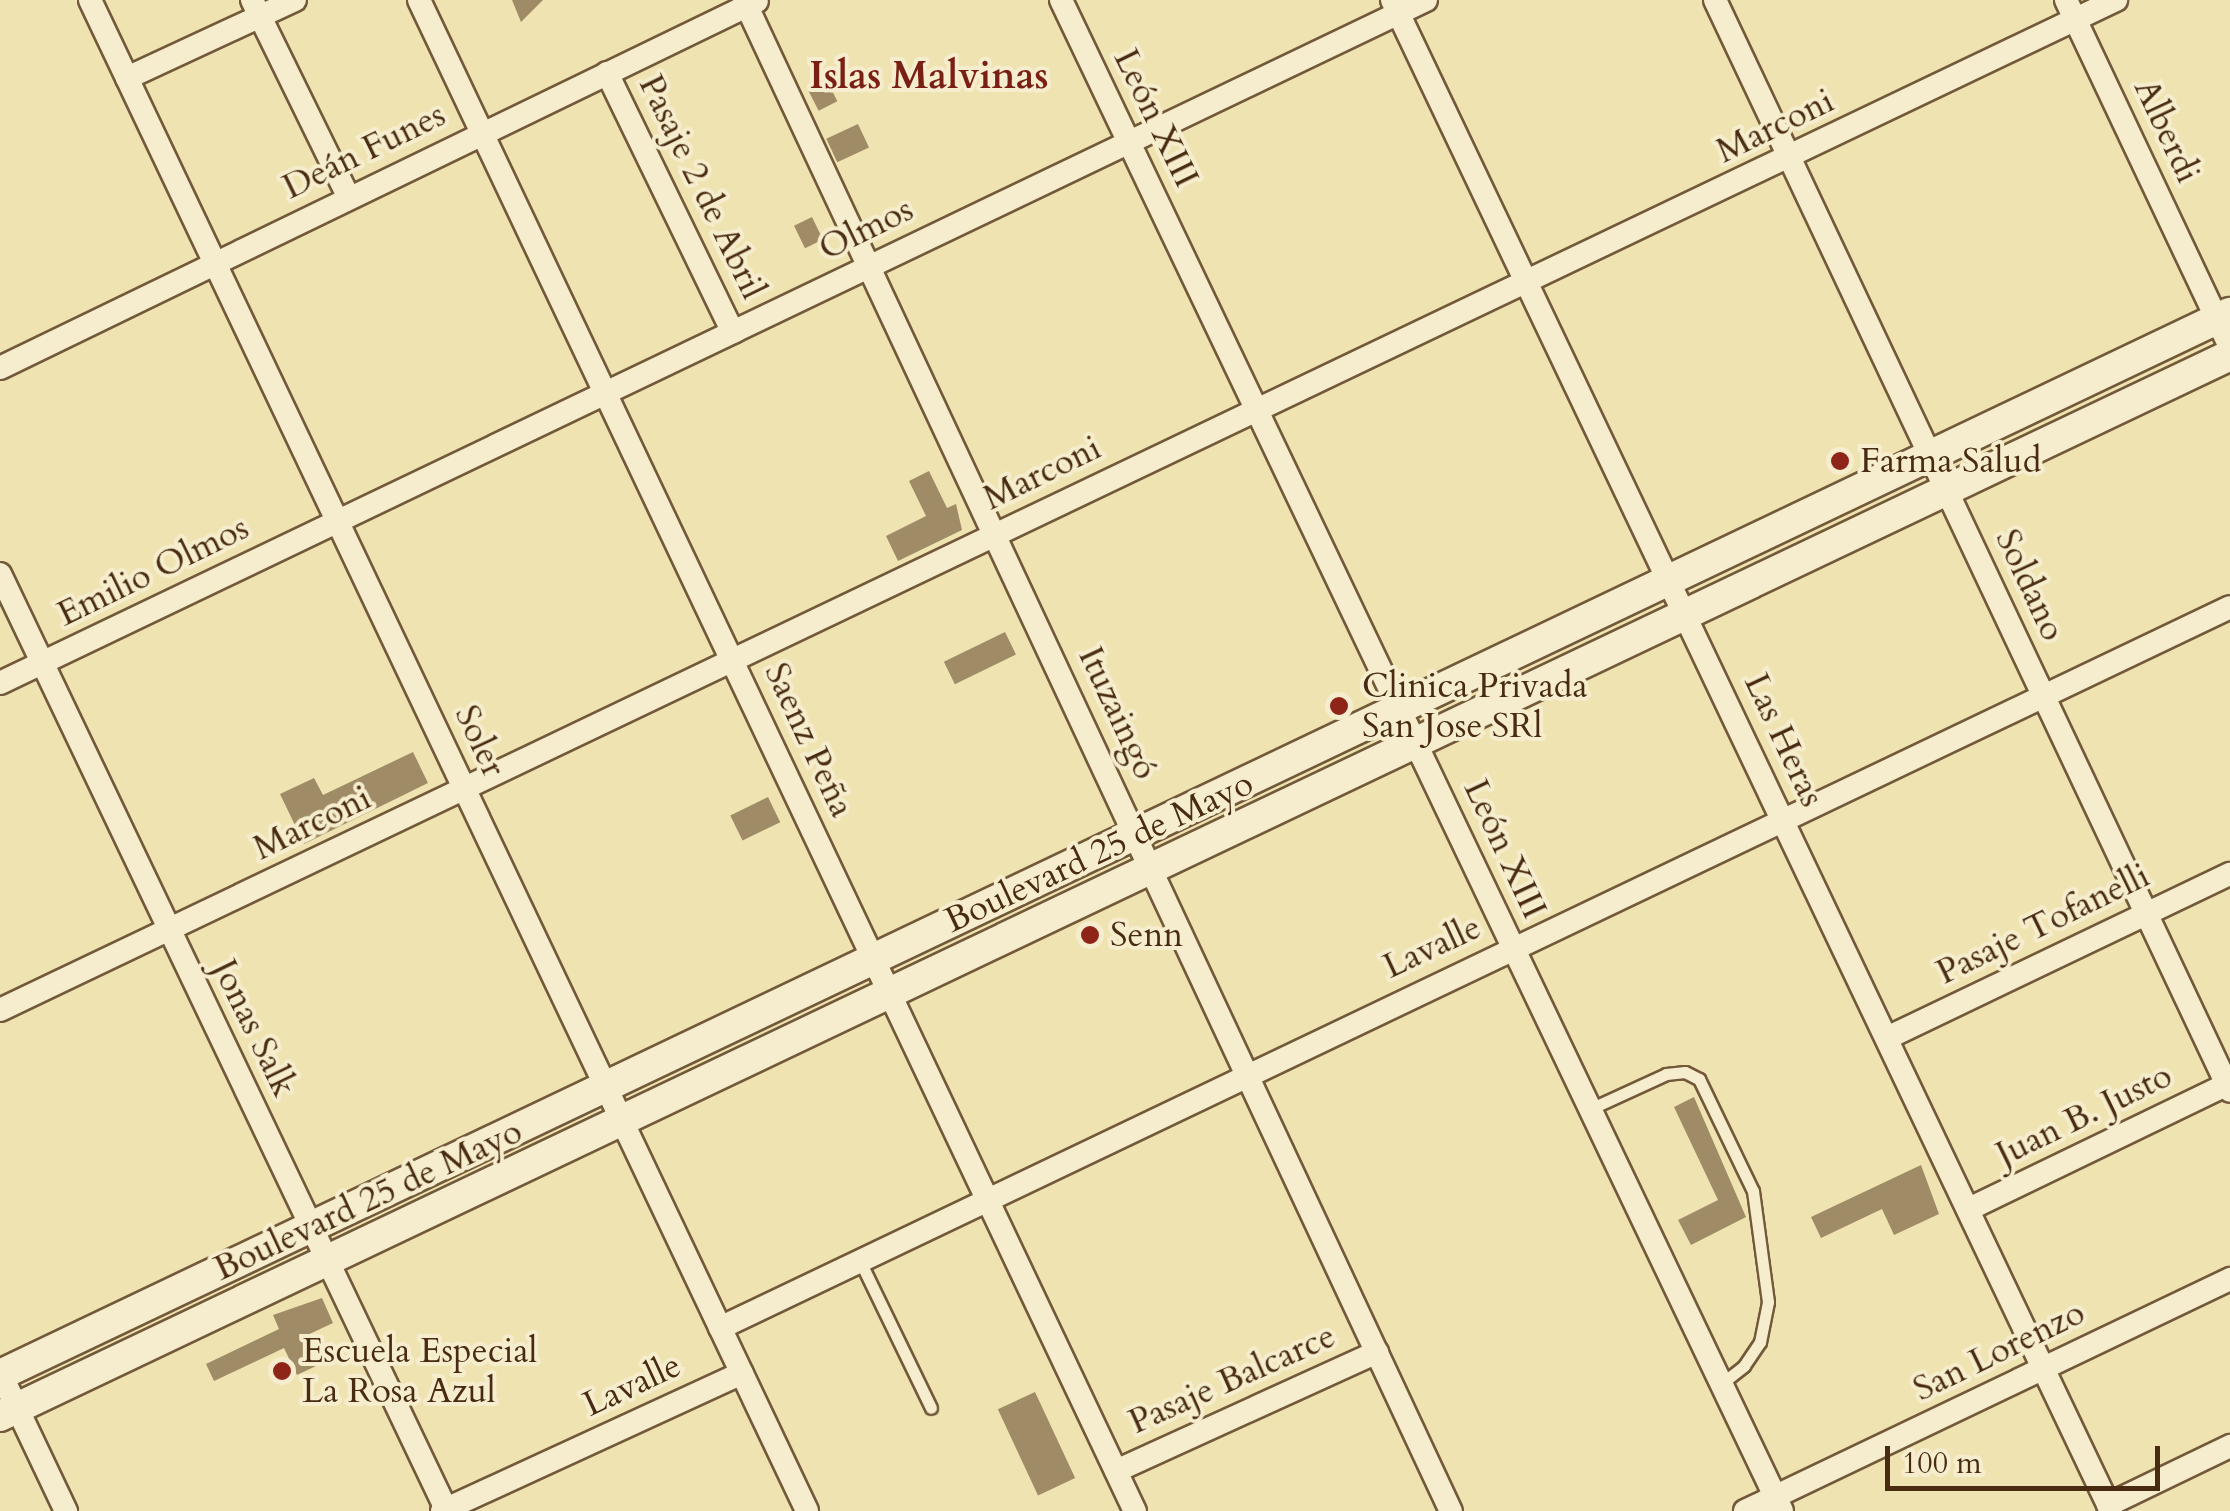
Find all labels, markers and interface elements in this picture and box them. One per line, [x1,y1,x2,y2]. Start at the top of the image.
street label: León XIII [1105,42,1207,194]
district label: Islas Malvinas [809,54,1049,100]
street label: Pasaje 2 de Abril [630,68,774,306]
street label: Alberdi [2125,72,2209,190]
street label: Marconi [1709,80,1841,172]
street label: Deán Funes [276,94,452,208]
street label: Olmos [812,188,920,270]
street label: Marconi [976,427,1108,519]
place label: Farma Salud [1860,440,2041,482]
marker: Farma Salud [1829,450,1851,472]
street label: Emilio Olmos [51,507,255,635]
street label: Soldano [1986,523,2074,647]
street label: Ituzaingó [1069,640,1167,786]
street label: Saenz Peña [755,656,863,824]
place label: Clinica Privada San Jose SRl [1362,665,1588,747]
street label: Las Heras [1735,667,1833,813]
marker: Clinica Privada San Jose SRl [1326,693,1352,719]
street label: Soler [445,699,515,783]
street label: Boulevard 25 de Mayo [938,762,1260,942]
street label: León XIII [1455,773,1555,925]
street label: Marconi [246,777,378,869]
street label: Pasaje Tofanelli [1930,854,2156,994]
street label: Lavalle [1377,906,1487,988]
place label: Senn [1110,914,1183,956]
marker: Senn [1079,924,1101,946]
street label: Jonas Salk [203,953,305,1103]
street label: Juan B. Justo [1989,1054,2179,1176]
street label: Boulevard 25 de Mayo [207,1110,529,1290]
street label: San Lorenzo [1907,1292,2091,1410]
street label: Pasaje Balcarce [1122,1315,1342,1443]
place label: Escuela Especial La Rosa Azul [302,1330,537,1412]
street label: Lavalle [577,1344,687,1426]
marker: Escuela Especial La Rosa Azul [271,1360,293,1382]
scale bar [1890,1426,2165,1488]
text: 100 m [1902,1443,1982,1484]

